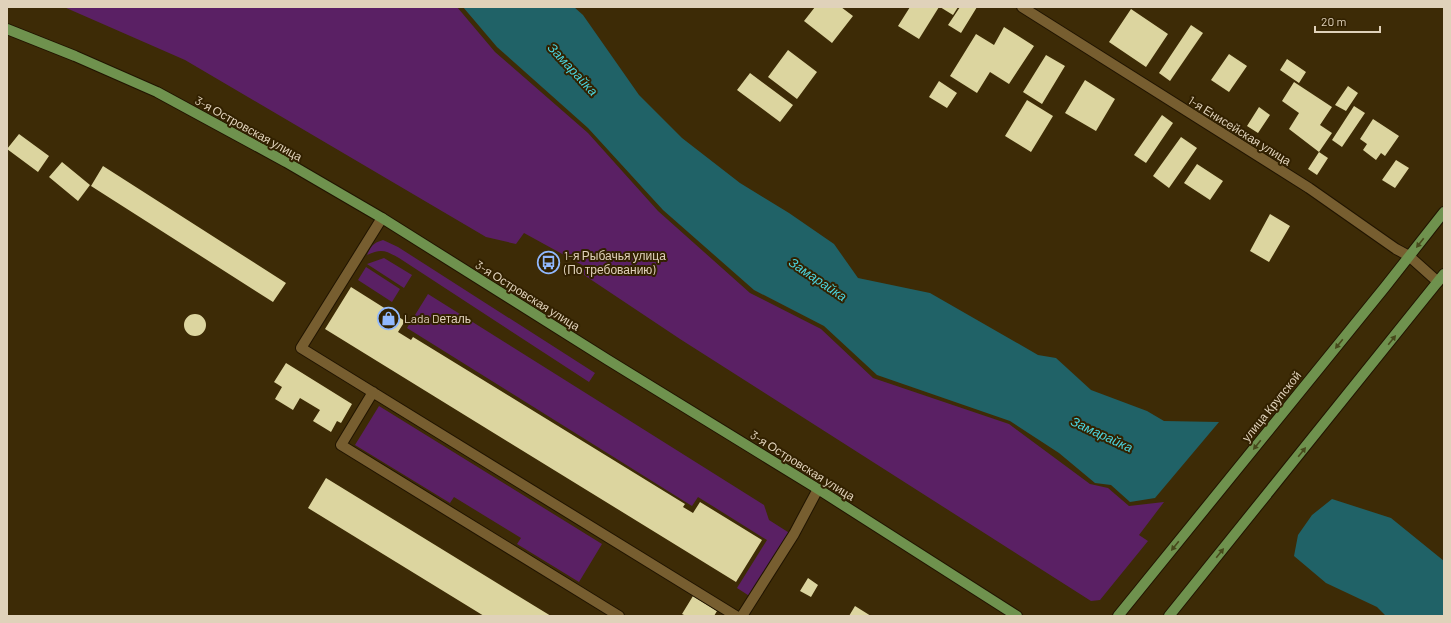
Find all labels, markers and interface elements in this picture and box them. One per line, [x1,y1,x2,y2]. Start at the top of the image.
scale bar [1315,8,1380,34]
text: 20 m [1321,14,1347,28]
water label: Замарайка [544,39,602,99]
street label: 3-я Островская улица [193,93,305,164]
street label: 1-я Енисейская улица [1185,93,1294,168]
one-way arrow [1416,237,1424,248]
place label: 1-я Рыбачья улица (По требованию) [563,248,666,277]
bus stop icon: 1-я Рыбачья улица (По требованию) [535,249,561,275]
water label: Замарайка [786,254,850,304]
street label: 3-я Островская улица [473,257,583,334]
shop icon: Lada Dеталь [375,305,401,331]
place label: Lada Dеталь [404,311,471,325]
one-way arrow [1388,335,1397,346]
one-way arrow [1334,339,1343,349]
street label: улица Крупской [1238,368,1304,445]
water label: Замарайка [1069,413,1135,455]
street label: 3-я Островская улица [748,427,858,504]
one-way arrow [1252,440,1261,450]
one-way arrow [1297,447,1306,457]
one-way arrow [1170,541,1179,551]
one-way arrow [1215,548,1224,558]

